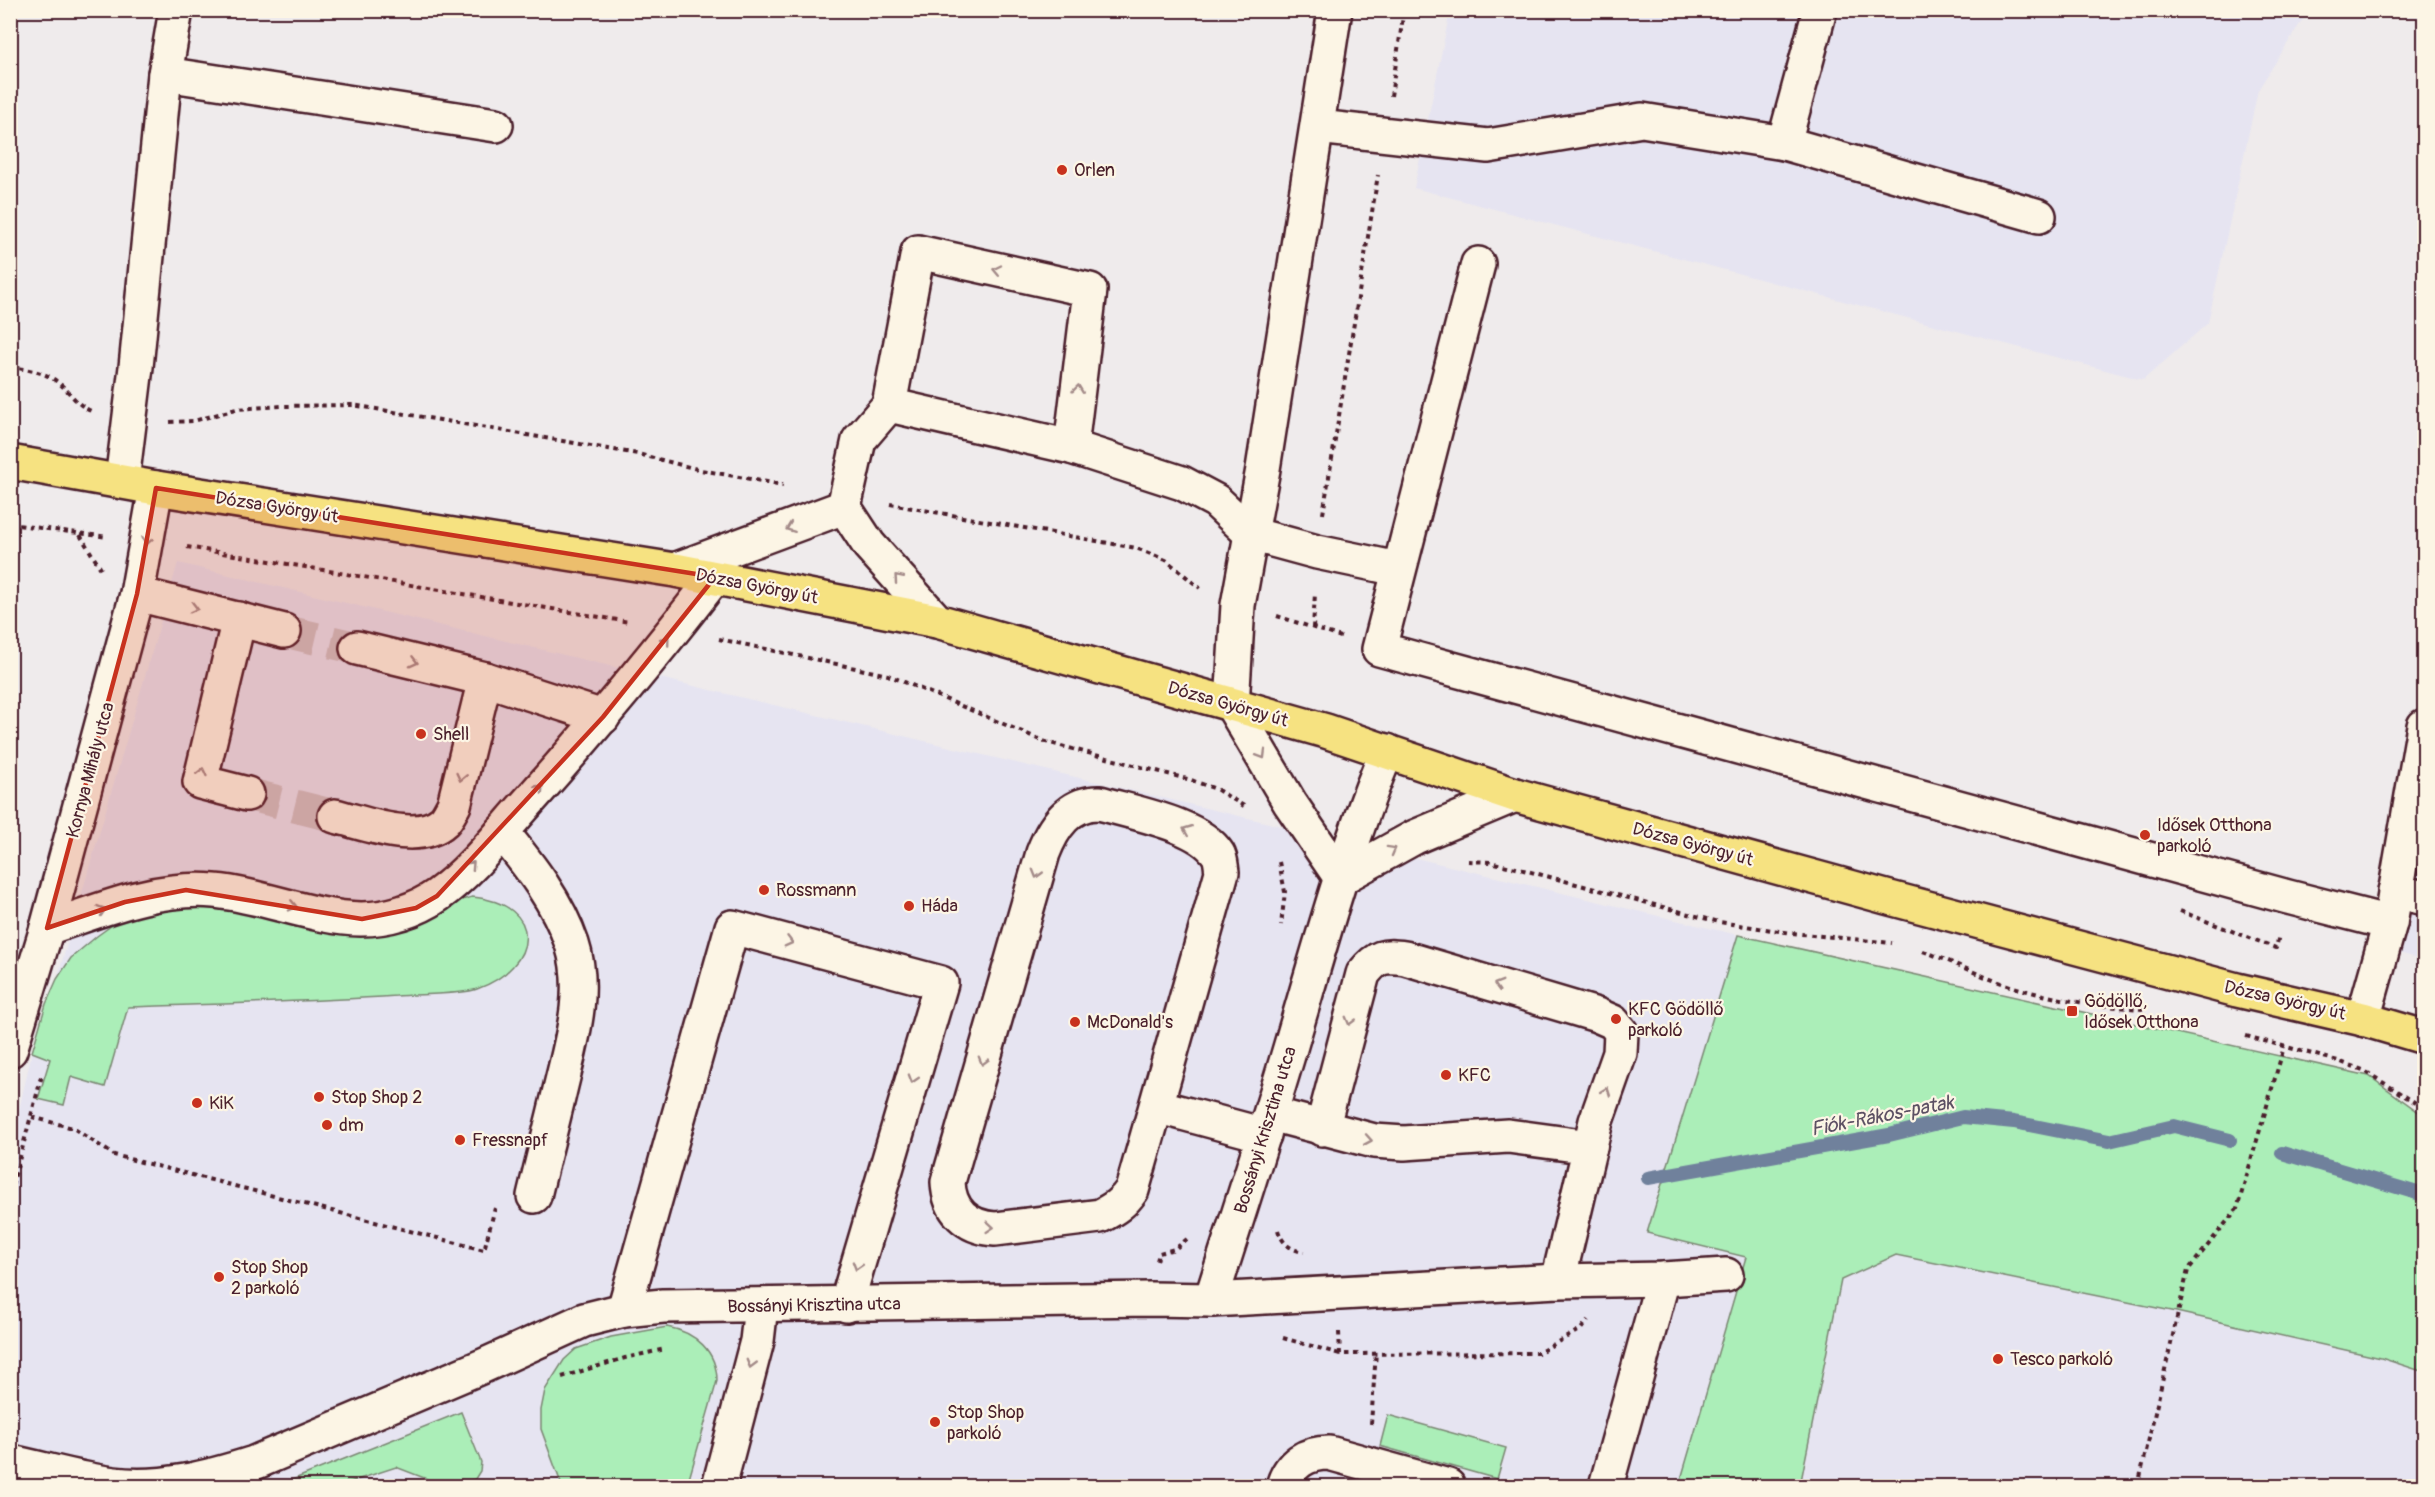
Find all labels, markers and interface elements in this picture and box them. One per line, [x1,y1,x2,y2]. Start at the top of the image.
place label: Orlen [1074,159,1115,182]
marker: Orlen [1055,163,1069,177]
one-way arrow [993,264,1003,277]
one-way arrow [1072,385,1084,394]
street label: Dózsa György út [214,486,341,529]
one-way arrow [785,521,796,533]
one-way arrow [141,536,154,546]
street label: Dózsa György út [694,563,821,610]
one-way arrow [894,574,905,584]
one-way arrow [189,600,199,613]
one-way arrow [659,635,670,646]
one-way arrow [408,654,418,667]
street label: Dózsa György út [1165,676,1291,733]
street label: Kornya Mihály utca [61,700,120,840]
place label: Shell [433,723,469,746]
marker: Shell [414,727,428,741]
one-way arrow [1254,749,1266,759]
one-way arrow [195,767,208,777]
one-way arrow [456,771,469,781]
one-way arrow [533,784,544,795]
place label: Idősek Otthona parkoló [2157,814,2272,858]
street label: Dózsa György út [1630,817,1756,872]
one-way arrow [1182,825,1193,837]
marker: Idősek Otthona parkoló [2138,828,2152,842]
one-way arrow [1386,846,1396,857]
one-way arrow [463,862,474,873]
one-way arrow [1032,868,1044,879]
place label: Rossmann [776,879,856,902]
marker: Rossmann [757,883,771,897]
place label: Háda [921,895,958,918]
one-way arrow [288,899,298,912]
marker: Háda [902,899,916,913]
one-way arrow [97,904,107,917]
one-way arrow [784,935,794,948]
street label: Dózsa György út [2222,975,2349,1026]
one-way arrow [1493,980,1503,993]
place label: Gödöllő, Idősek Otthona [2084,990,2199,1034]
place label: KFC Gödöllő parkoló [1628,998,1724,1042]
marker: Gödöllő, Idősek Otthona [2065,1004,2079,1018]
place label: McDonald's [1087,1011,1173,1034]
marker: KFC Gödöllő parkoló [1609,1012,1623,1026]
marker: McDonald's [1068,1015,1082,1029]
one-way arrow [1345,1016,1358,1026]
street label: Bossányi Krisztina utca [1229,1044,1302,1216]
one-way arrow [978,1056,990,1066]
place label: KFC [1458,1064,1491,1087]
marker: KFC [1439,1068,1453,1082]
one-way arrow [908,1073,920,1084]
place label: Stop Shop 2 [331,1086,422,1109]
one-way arrow [1599,1086,1612,1097]
water label: Fiók-Rákos-patak [1809,1089,1957,1142]
marker: Stop Shop 2 [312,1090,326,1104]
place label: KiK [209,1092,234,1115]
marker: KiK [190,1096,204,1110]
place label: dm [339,1114,364,1137]
marker: dm [320,1118,334,1132]
place label: Fressnapf [472,1129,549,1152]
marker: Fressnapf [453,1133,467,1147]
one-way arrow [1363,1133,1372,1145]
one-way arrow [985,1220,995,1233]
place label: Stop Shop 2 parkoló [231,1256,308,1300]
one-way arrow [852,1260,864,1271]
marker: Stop Shop 2 parkoló [212,1270,226,1284]
street label: Bossányi Krisztina utca [727,1292,901,1319]
place label: Tesco parkoló [2010,1348,2113,1371]
marker: Tesco parkoló [1991,1352,2005,1366]
one-way arrow [746,1359,759,1369]
place label: Stop Shop parkoló [947,1401,1024,1445]
marker: Stop Shop parkoló [928,1415,942,1429]

